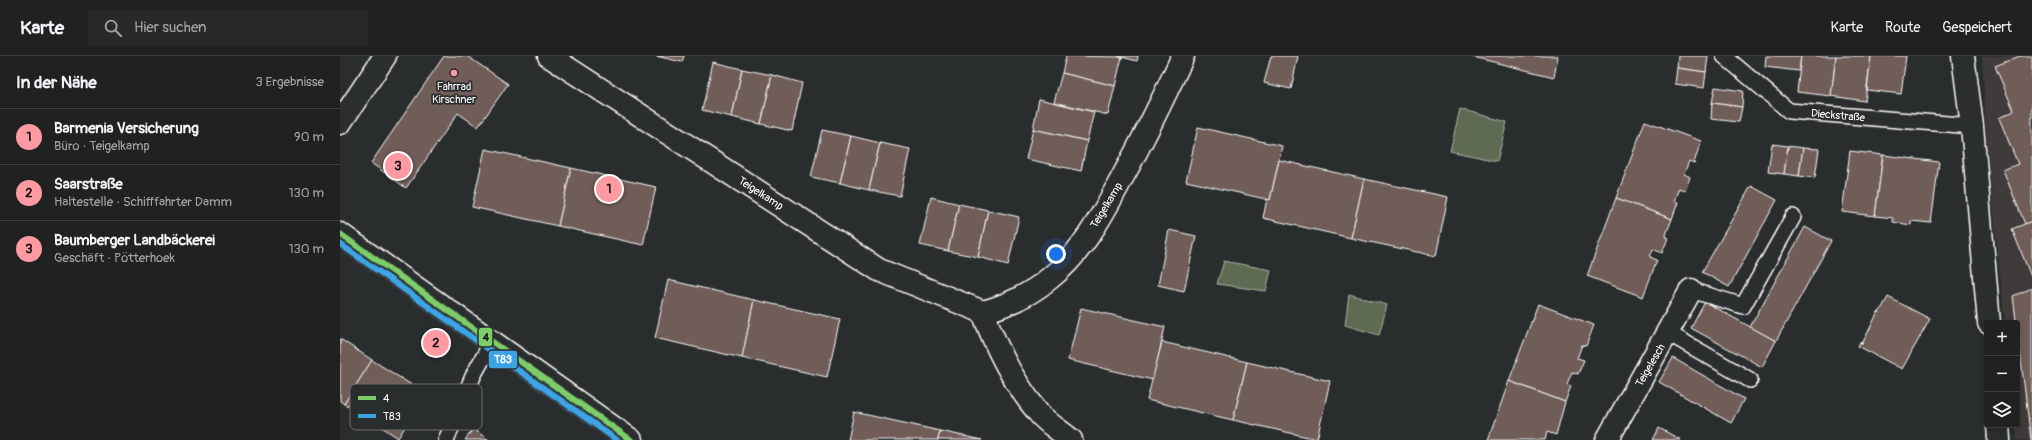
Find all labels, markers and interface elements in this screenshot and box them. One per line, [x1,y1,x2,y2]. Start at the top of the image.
search box [88,10,368,46]
text: Karte [20,16,64,40]
icon: search [102,17,124,39]
text: Hier suchen [134,18,206,37]
text: Karte [1831,19,1863,36]
text: Route [1885,19,1920,36]
text: Gespeichert [1942,19,2012,36]
marker: Fahrrad Kirschner [449,68,459,78]
text: In der Nähe [16,72,97,93]
text: 3 Ergebnisse [255,74,324,90]
place label: Fahrrad Kirschner [432,80,476,106]
street label: Dieckstraße [1810,107,1866,124]
text: Barmenia Versicherung [54,119,199,138]
text: 1 [26,129,32,145]
text: 90 m [294,129,324,145]
text: Büro · Teigelkamp [54,138,150,154]
pin: 3 [385,151,411,181]
pin: 1 [596,174,622,204]
street label: Teigelkamp [736,174,786,213]
text: Saarstraße [54,175,123,194]
street label: Teigelkamp [1088,180,1125,230]
text: 2 [25,185,33,201]
text: 130 m [288,185,324,201]
text: Haltestelle · Schifffahrter Damm [54,194,232,210]
text: Baumberger Landbäckerei [54,231,215,250]
text: 3 [25,241,33,257]
text: 130 m [288,241,324,257]
your location [1046,244,1066,264]
text: Geschäft · Pötterhoek [54,250,175,266]
map controls [1984,320,2020,428]
button: + [1984,320,2020,356]
line badge: 4 [478,327,493,347]
pin: 2 [423,328,449,358]
text: 4 [482,331,490,344]
street label: Teigelesch [1633,341,1668,389]
line badge: T83 [488,350,518,369]
text: T83 [493,353,512,366]
button: − [1984,356,2020,392]
legend [350,384,482,430]
text: 4 [383,392,390,405]
button: layers [1984,392,2020,428]
text: T83 [383,410,401,423]

